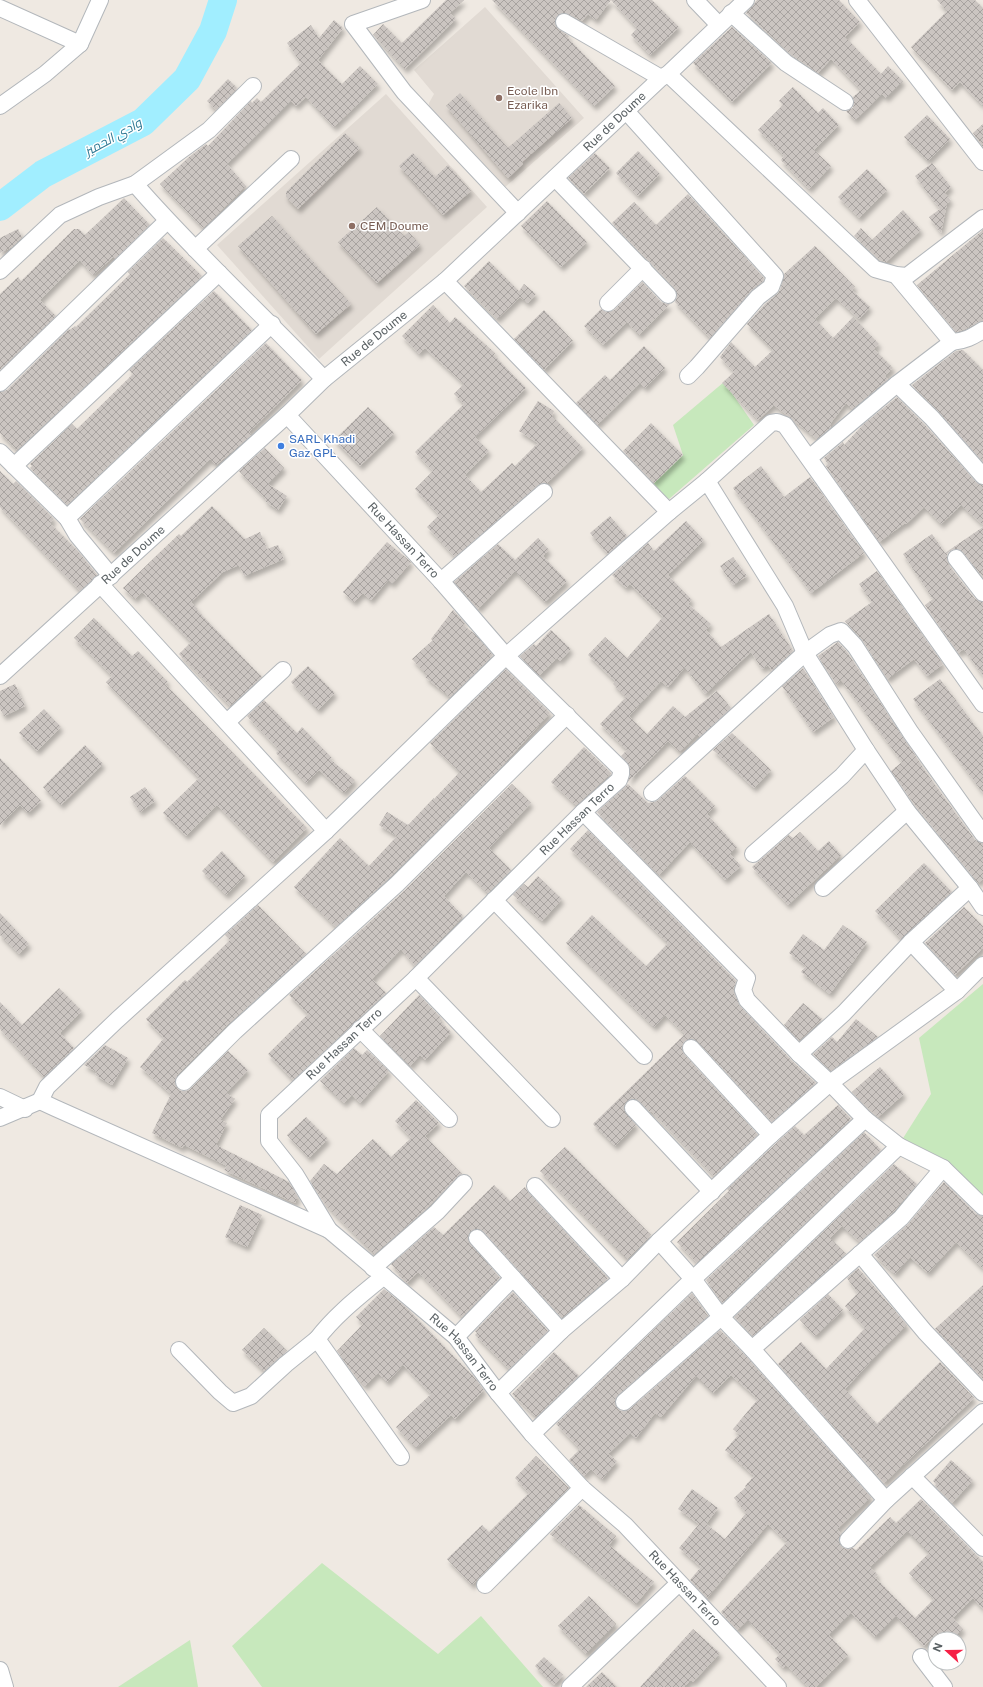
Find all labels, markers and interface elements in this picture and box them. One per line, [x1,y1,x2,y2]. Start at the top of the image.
place label: Ecole Ibn Ezarika [507,84,558,112]
street label: Rue de Doume [580,89,649,154]
marker: Ecole Ibn Ezarika [494,93,504,103]
water label: وادي الحميز [80,115,146,162]
place label: CEM Doume [360,219,429,233]
marker: CEM Doume [347,221,357,231]
street label: Rue de Doume [338,307,410,369]
place label: SARL Khadi Gaz GPL [289,432,355,460]
marker: SARL Khadi Gaz GPL [276,441,286,451]
street label: Rue Hassan Terro [365,500,442,581]
street label: Rue de Doume [99,522,168,587]
street label: Rue Hassan Terro [537,780,617,858]
street label: Rue Hassan Terro [303,1005,385,1083]
street label: Rue Hassan Terro [427,1311,501,1394]
street label: Rue Hassan Terro [646,1548,724,1629]
north arrow [927,1631,967,1671]
text: N [931,1641,945,1654]

